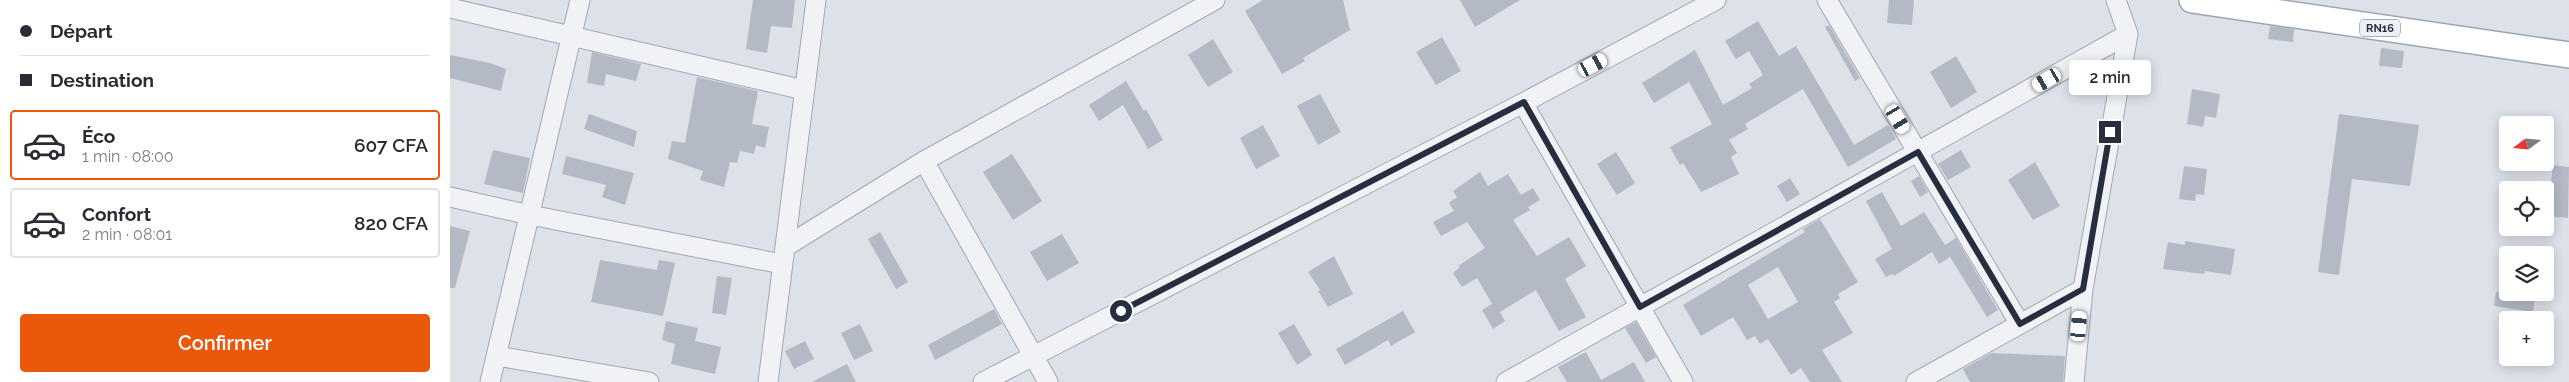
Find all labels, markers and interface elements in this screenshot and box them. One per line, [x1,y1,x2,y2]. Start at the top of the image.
road number: RN16 [2360,19,2400,36]
text: Départ [50,20,113,42]
car [1576,51,1609,79]
callout: 2 min [2069,59,2151,94]
car [2030,66,2063,94]
text: 2 min [2090,68,2131,87]
text: Destination [50,69,154,91]
car [1883,102,1912,136]
north arrow [2499,116,2554,171]
map controls [2499,116,2554,366]
route end [2099,121,2121,143]
icon: car [22,123,67,168]
text: Éco [82,125,115,147]
text: 607 CFA [354,134,428,156]
text: 1 min · 08:00 [82,147,174,166]
button: locate [2499,181,2554,236]
icon: car [22,201,67,246]
text: Confort [82,203,151,225]
text: 820 CFA [354,212,428,234]
text: 2 min · 08:01 [82,225,172,244]
button: layers [2499,246,2554,301]
route start [1110,300,1132,322]
car [2070,310,2087,342]
button: + [2499,311,2554,366]
button: Confirmer [20,314,430,372]

